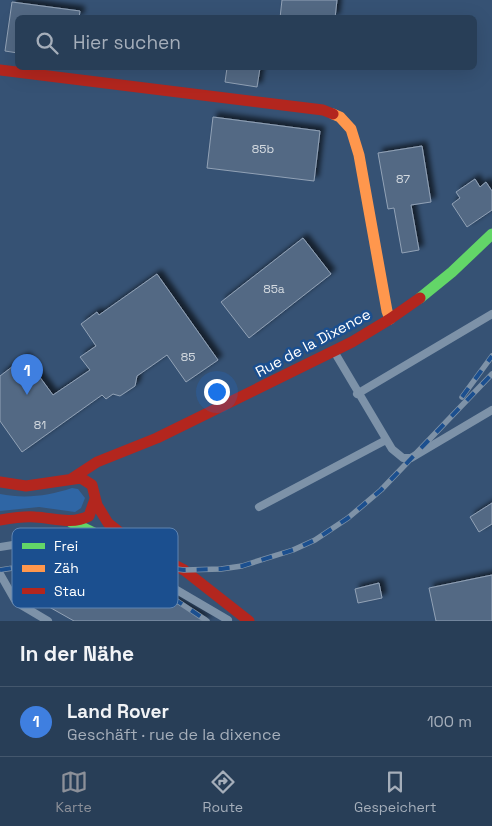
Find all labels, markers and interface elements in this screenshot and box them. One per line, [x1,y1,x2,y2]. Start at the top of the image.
search box [15,15,477,70]
icon: search [33,29,61,57]
text: Hier suchen [73,30,181,55]
house number: 85b [252,141,274,157]
house number: 87 [396,171,410,187]
house number: 85a [263,281,285,297]
street label: Rue de la Dixence [252,304,374,381]
house number: 85 [181,349,195,365]
pin: 1 [11,354,43,395]
your location [204,379,230,405]
house number: 81 [34,417,46,433]
legend [12,528,178,608]
text: Frei [54,537,78,555]
text: Zäh [54,559,79,577]
text: Stau [54,582,85,600]
text: In der Nähe [20,640,134,667]
text: Land Rover [67,699,169,724]
text: 1 [32,711,40,732]
text: 100 m [427,711,472,732]
text: Geschäft · rue de la dixence [67,724,281,745]
tab: Karte [55,768,92,816]
tab: Route [203,768,243,816]
tab: Gespeichert [354,768,437,816]

